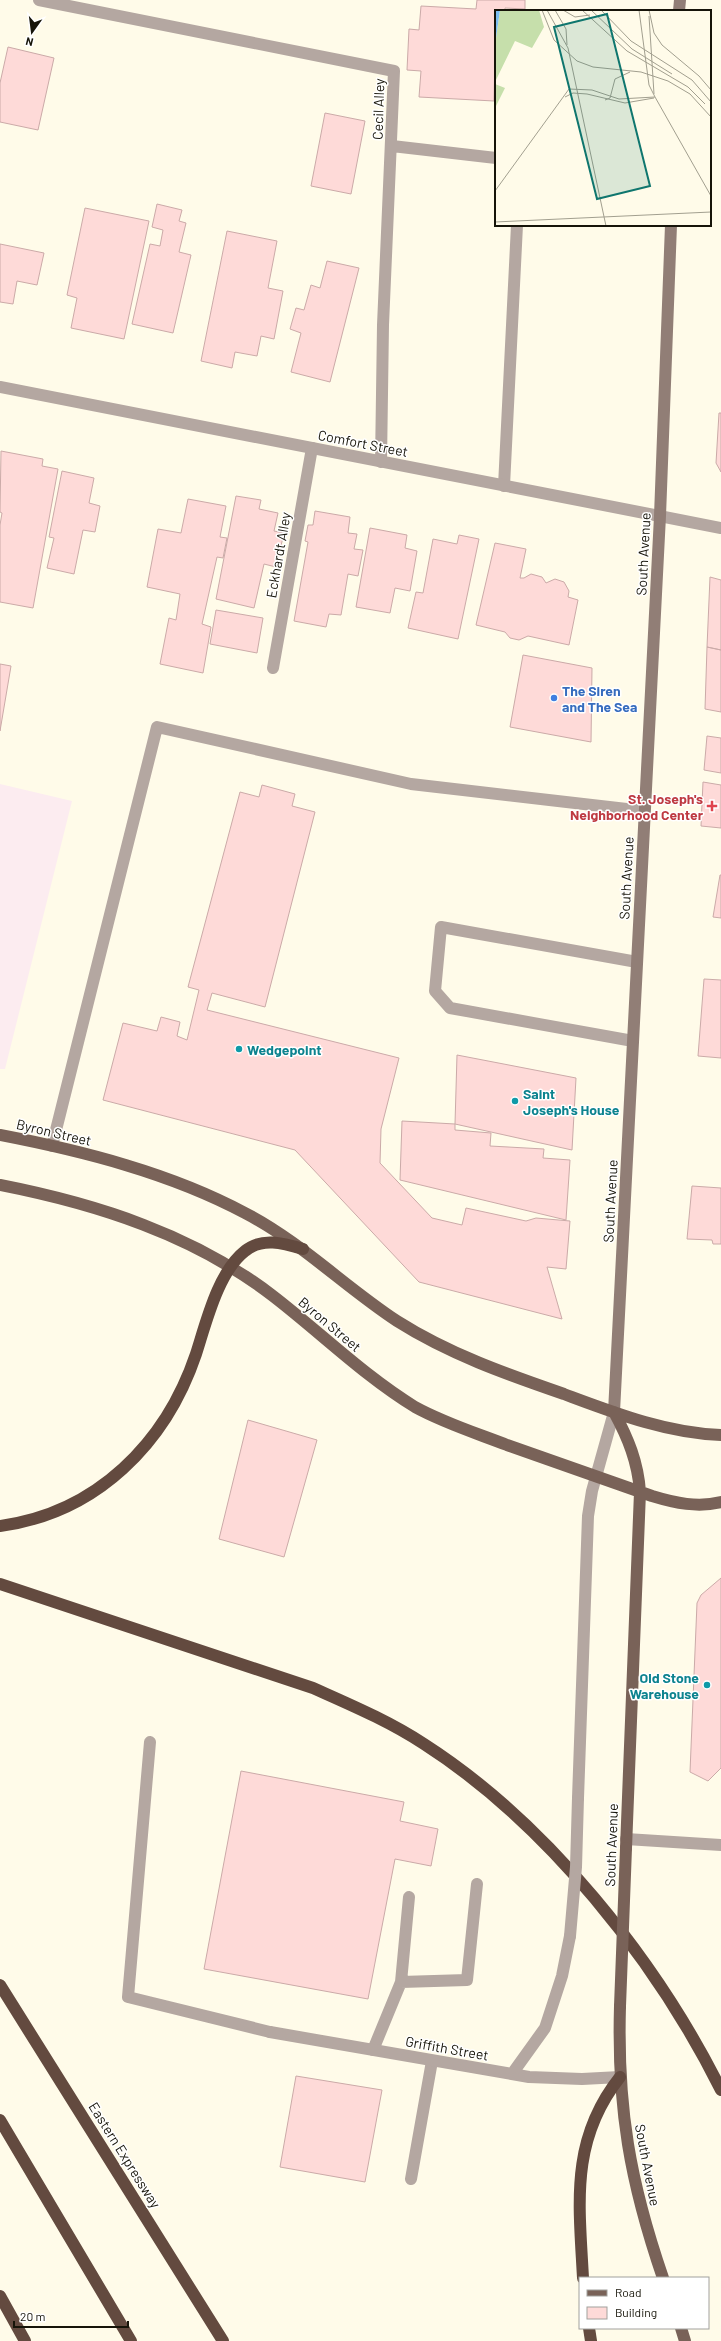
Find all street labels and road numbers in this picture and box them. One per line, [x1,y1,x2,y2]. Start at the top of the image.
street label: Cecil Alley [368,77,388,140]
street label: Comfort Street [317,426,409,460]
street label: Eckhardt Alley [262,510,294,599]
street label: South Avenue [632,512,654,596]
street label: South Avenue [615,836,637,920]
street label: Byron Street [15,1115,93,1149]
street label: South Avenue [599,1159,621,1243]
street label: Byron Street [295,1293,365,1355]
street label: South Avenue [601,1803,621,1887]
street label: Griffith Street [404,2032,490,2064]
street label: Eastern Expressway [86,2099,165,2212]
street label: South Avenue [632,2123,664,2207]

